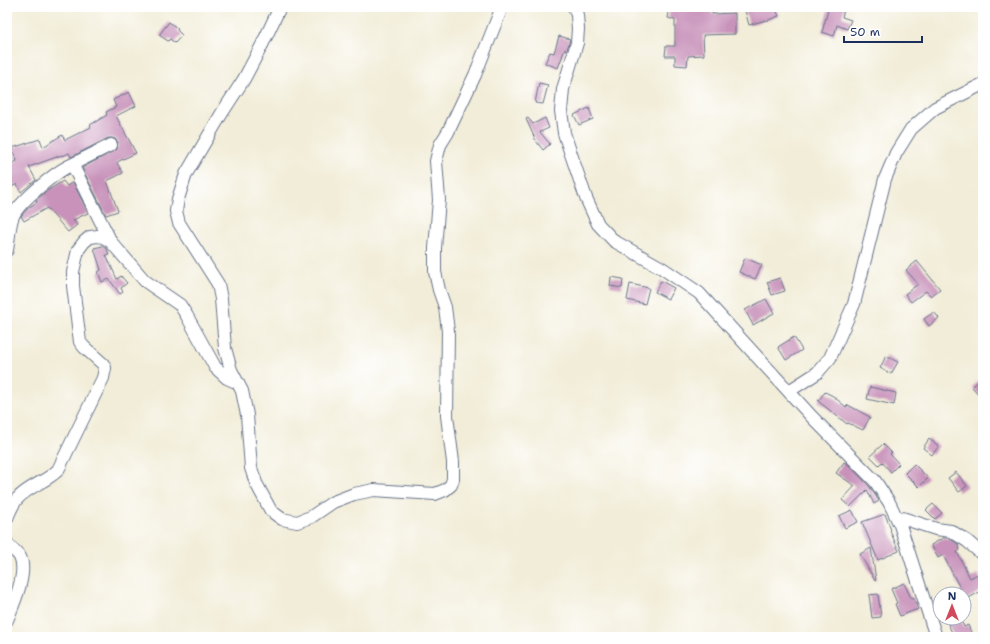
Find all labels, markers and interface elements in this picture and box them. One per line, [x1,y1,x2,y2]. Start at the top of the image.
scale bar [844,18,922,44]
text: 50 m [850,24,880,40]
north arrow [932,586,972,626]
text: N [948,589,957,604]

